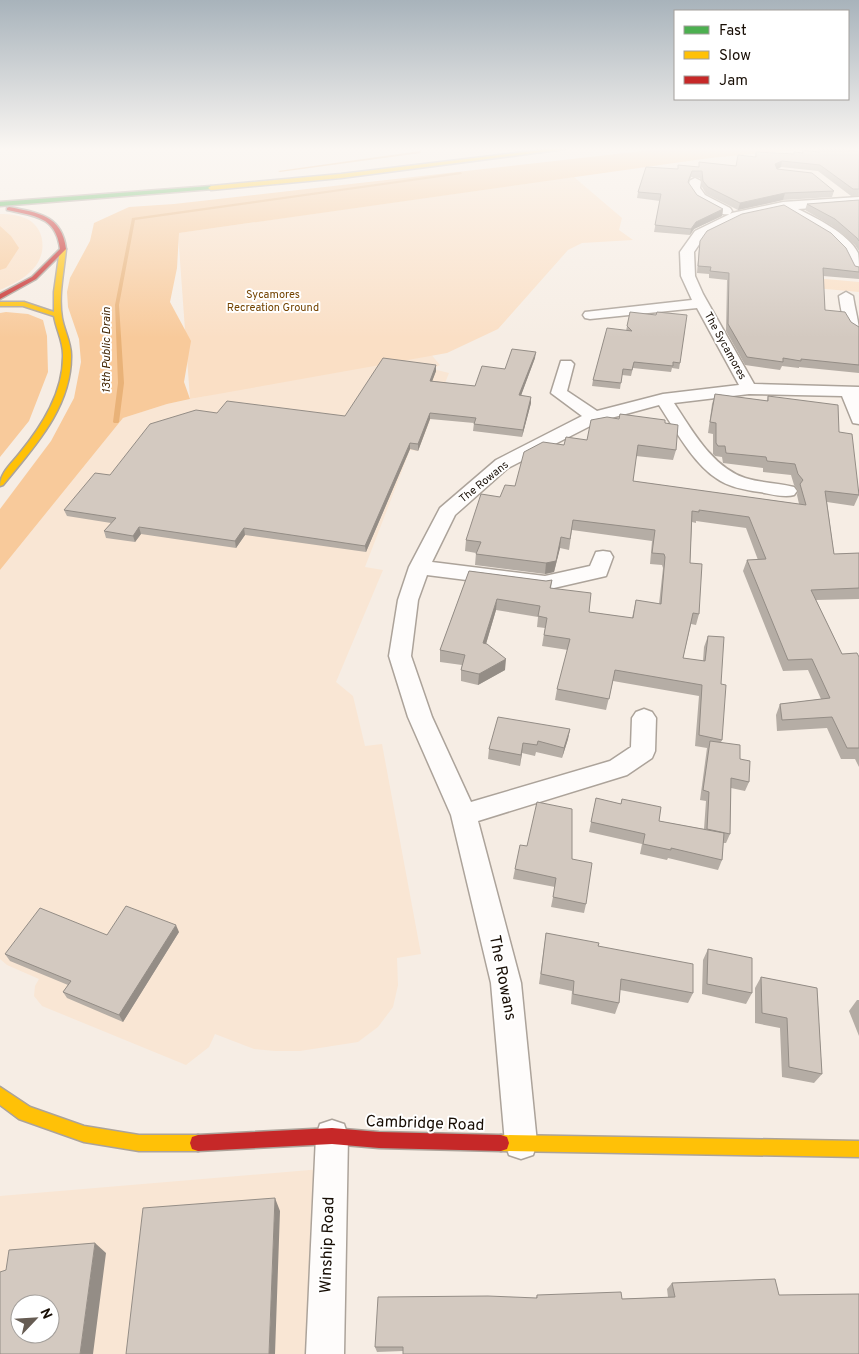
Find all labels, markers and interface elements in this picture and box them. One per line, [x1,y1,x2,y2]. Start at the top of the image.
legend [674,10,849,100]
text: Fast [719,22,747,41]
text: Slow [719,47,751,66]
text: Jam [719,72,748,91]
park label: Sycamores Recreation Ground [227,288,319,315]
water label: 13th Public Drain [99,306,115,393]
street label: The Sycamores [701,310,749,382]
street label: The Rowans [457,458,511,506]
street label: The Rowans [484,934,520,1022]
street label: Cambridge Road [365,1112,485,1136]
street label: Winship Road [316,1196,340,1294]
north arrow [10,1294,60,1344]
text: N [36,1306,55,1322]

